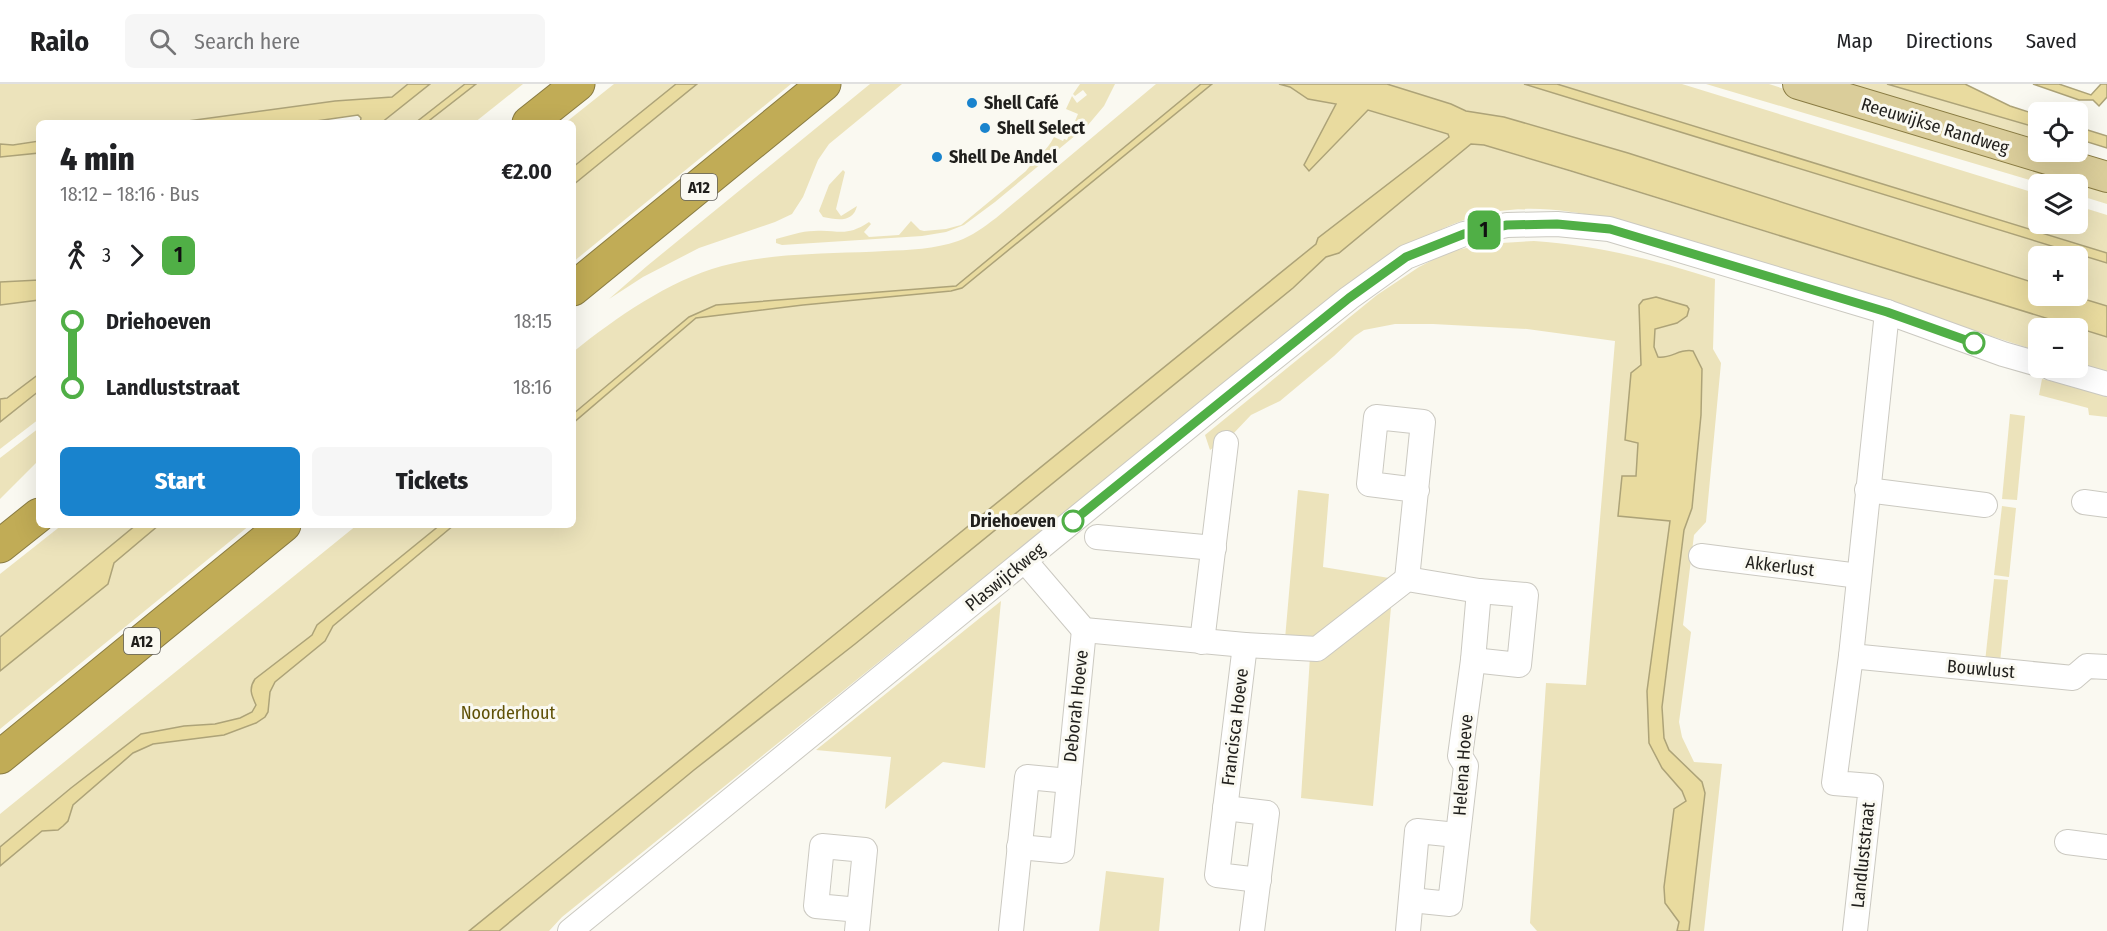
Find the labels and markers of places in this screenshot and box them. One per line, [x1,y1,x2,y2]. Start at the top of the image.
place label: Shell Café [984,92,1059,114]
marker: Shell Café [965,96,979,110]
place label: Shell Select [997,117,1086,139]
marker: Shell Select [978,121,992,135]
place label: Shell De Andel [949,146,1057,168]
marker: Shell De Andel [930,150,944,164]
unlabelled marker [1963,332,1985,354]
place label: Driehoeven [970,510,1056,532]
marker: Driehoeven [1062,510,1084,532]

